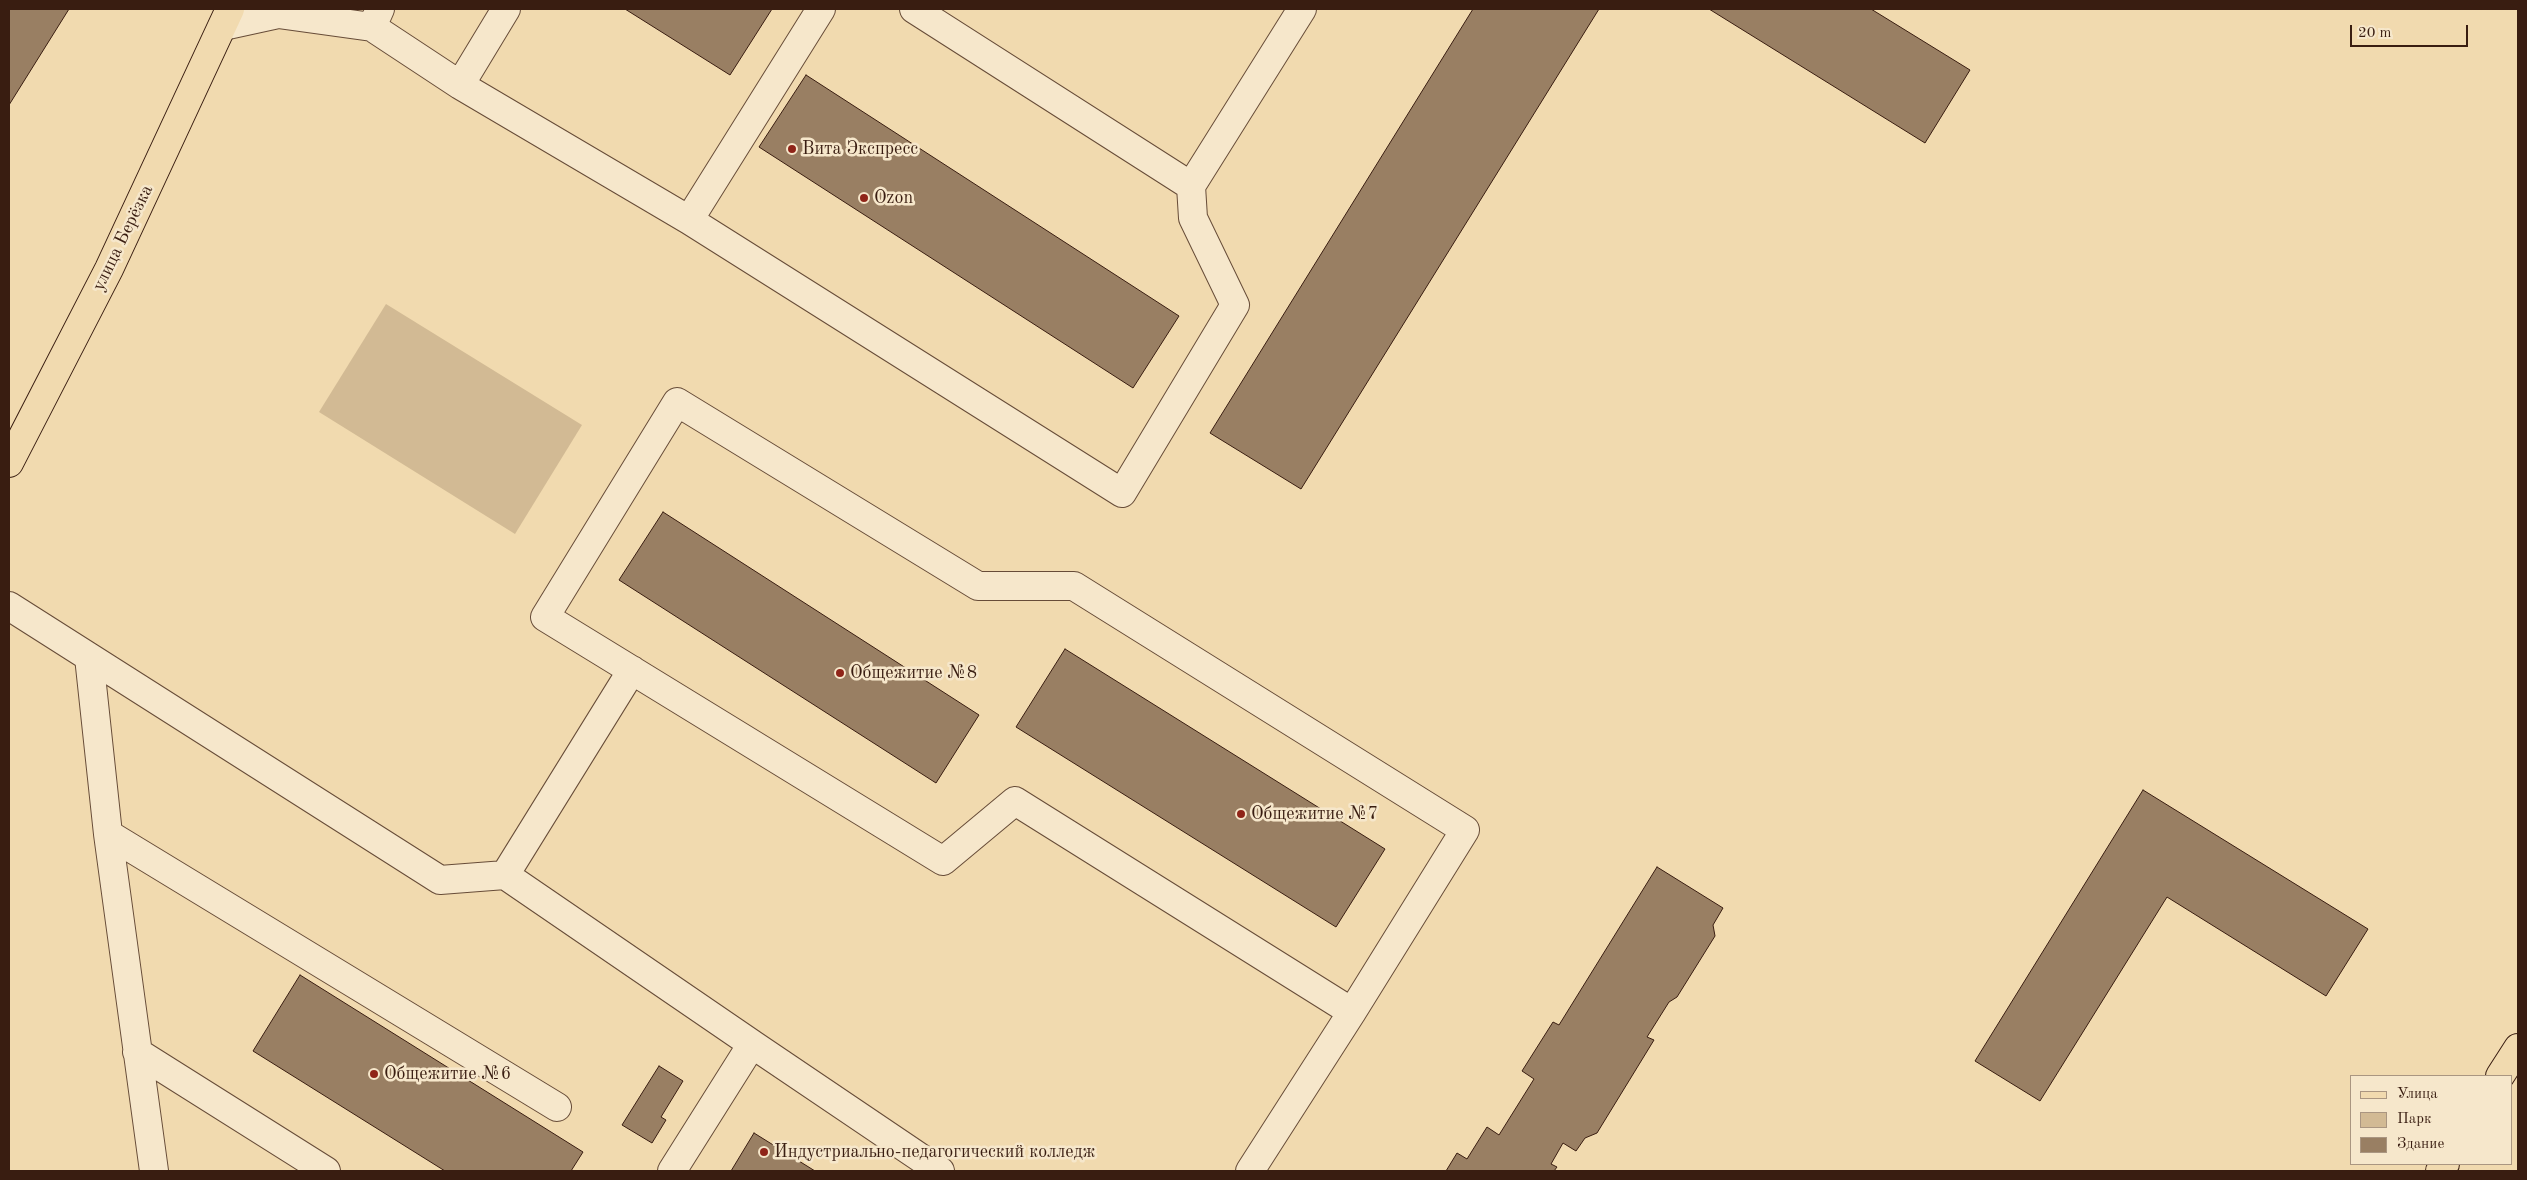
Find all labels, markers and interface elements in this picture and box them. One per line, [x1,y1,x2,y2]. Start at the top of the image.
scale bar [2352,15,2470,47]
text: 20 m [2358,26,2392,41]
place label: Вита Экспресс [802,138,918,160]
marker: Вита Экспресс [786,143,798,155]
street label: улица Берёзка [88,181,158,295]
place label: Ozon [874,187,913,209]
marker: Ozon [858,192,870,204]
place label: Общежитие №8 [850,662,977,684]
marker: Общежитие №8 [834,667,846,679]
place label: Общежитие №7 [1251,803,1378,825]
marker: Общежитие №7 [1235,808,1247,820]
place label: Общежитие №6 [384,1063,511,1085]
marker: Общежитие №6 [368,1068,380,1080]
legend [2350,1075,2512,1165]
text: Улица [2397,1087,2438,1102]
text: Парк [2397,1112,2432,1127]
text: Здание [2397,1137,2444,1152]
place label: Индустриально-педагогический колледж [774,1141,1095,1163]
marker: Индустриально-педагогический колледж [758,1146,770,1158]

